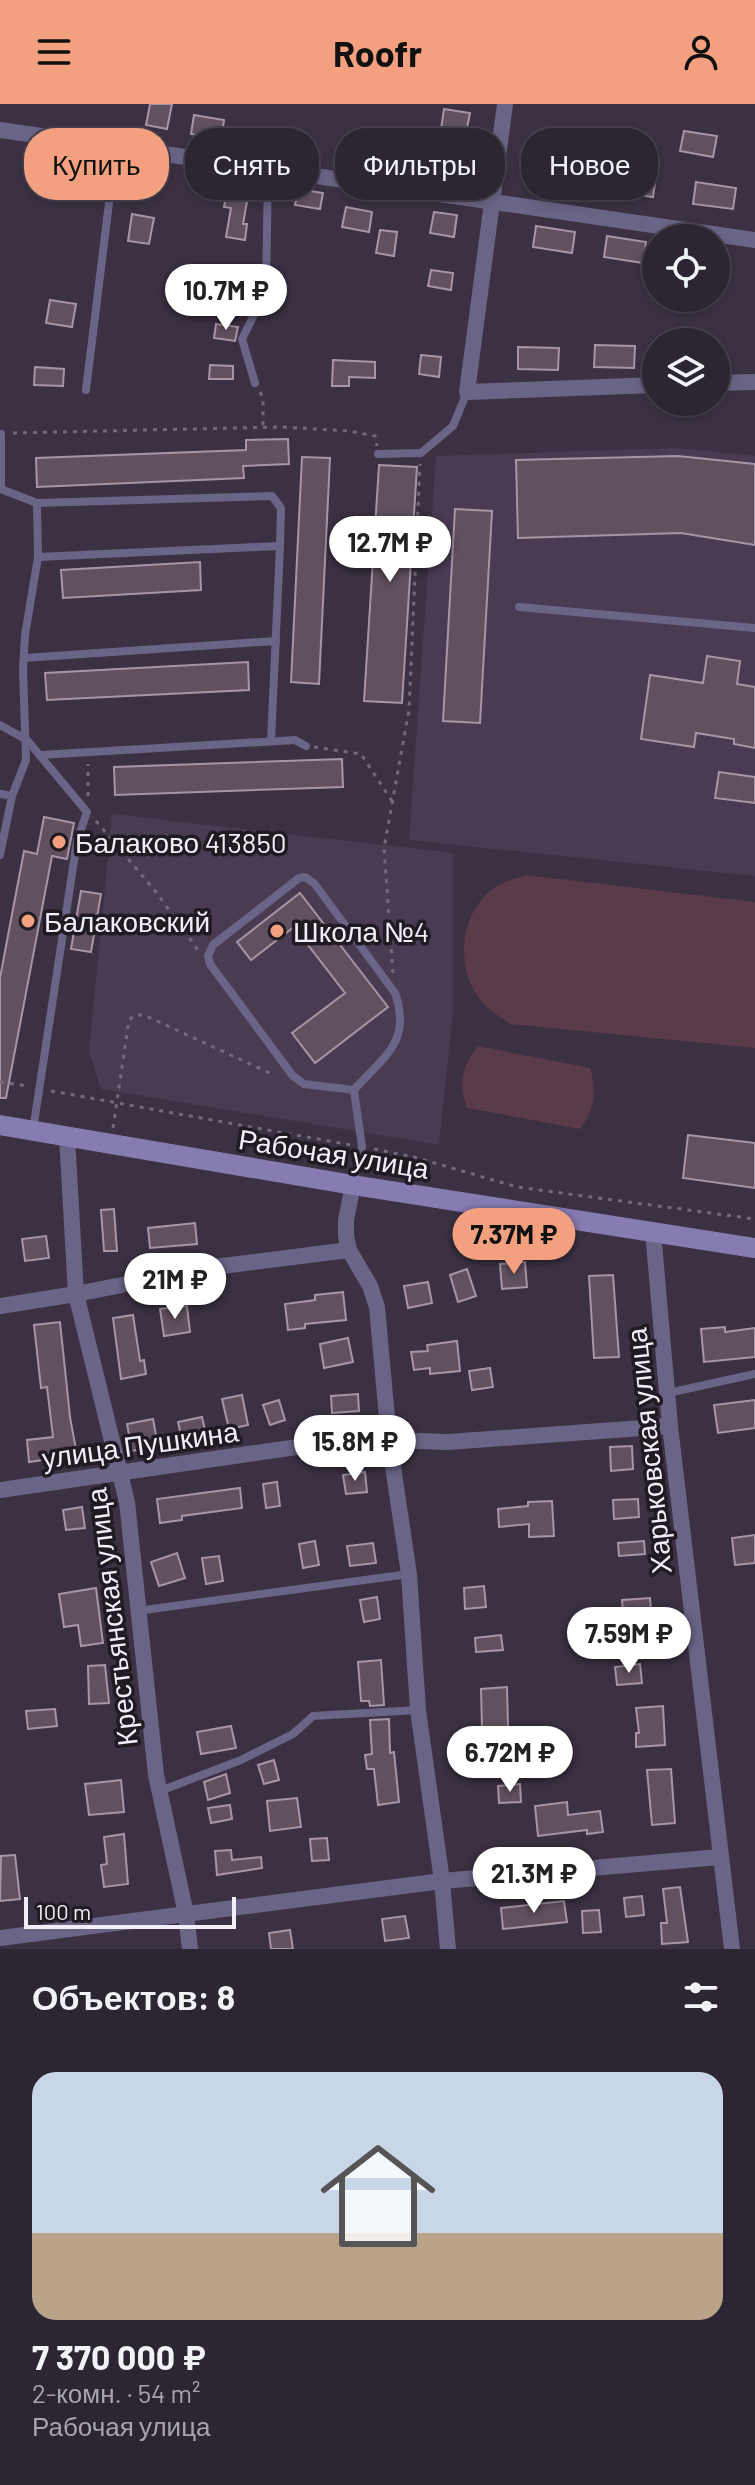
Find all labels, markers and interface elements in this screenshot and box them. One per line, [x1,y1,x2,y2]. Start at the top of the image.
icon: menu [32,30,76,74]
icon: person [679,30,723,74]
text: Roofr [333,31,422,74]
chip: Купить [24,128,169,200]
chip: Снять [185,128,319,200]
chip: Фильтры [335,128,505,200]
chip: Новое [521,128,658,200]
map controls [642,224,730,416]
button: locate [642,224,730,312]
pin: 10.7M ₽ [152,264,300,332]
text: 10.7M ₽ [183,274,269,305]
button: layers [642,328,730,416]
pin: 12.7M ₽ [316,516,464,584]
text: 12.7M ₽ [347,526,433,557]
place label: Балаково 413850 [75,825,287,859]
marker: Балаково 413850 [50,833,68,851]
place label: Балаковский [44,904,210,938]
marker: Балаковский [19,912,37,930]
place label: Школа №4 [293,914,429,948]
marker: Школа №4 [268,922,286,940]
street label: Рабочая улица [236,1121,432,1185]
pin: 7.37M ₽ [440,1208,588,1276]
text: 7.37M ₽ [470,1218,558,1249]
pin: 21M ₽ [119,1253,231,1321]
text: 21M ₽ [142,1263,208,1294]
street label: Харьковская улица [618,1326,678,1576]
street label: улица Пушкина [40,1413,241,1475]
pin: 15.8M ₽ [281,1415,429,1483]
text: 15.8M ₽ [312,1425,398,1456]
street label: Крестьянская улица [78,1486,144,1748]
pin: 7.59M ₽ [555,1607,703,1675]
text: 7.59M ₽ [585,1617,673,1648]
pin: 6.72M ₽ [436,1726,584,1794]
text: 6.72M ₽ [465,1736,555,1767]
pin: 21.3M ₽ [460,1847,608,1915]
text: 21.3M ₽ [491,1857,577,1888]
scale bar [24,1893,236,1929]
text: 100 m [36,1898,91,1924]
icon: filters [679,1975,723,2019]
text: Объектов: 8 [32,1976,235,2017]
icon: home [306,2124,450,2268]
text: 7 370 000 ₽ [32,2336,206,2377]
text: 2-комн. · 54 m² [32,2377,201,2408]
text: Рабочая улица [32,2410,210,2441]

